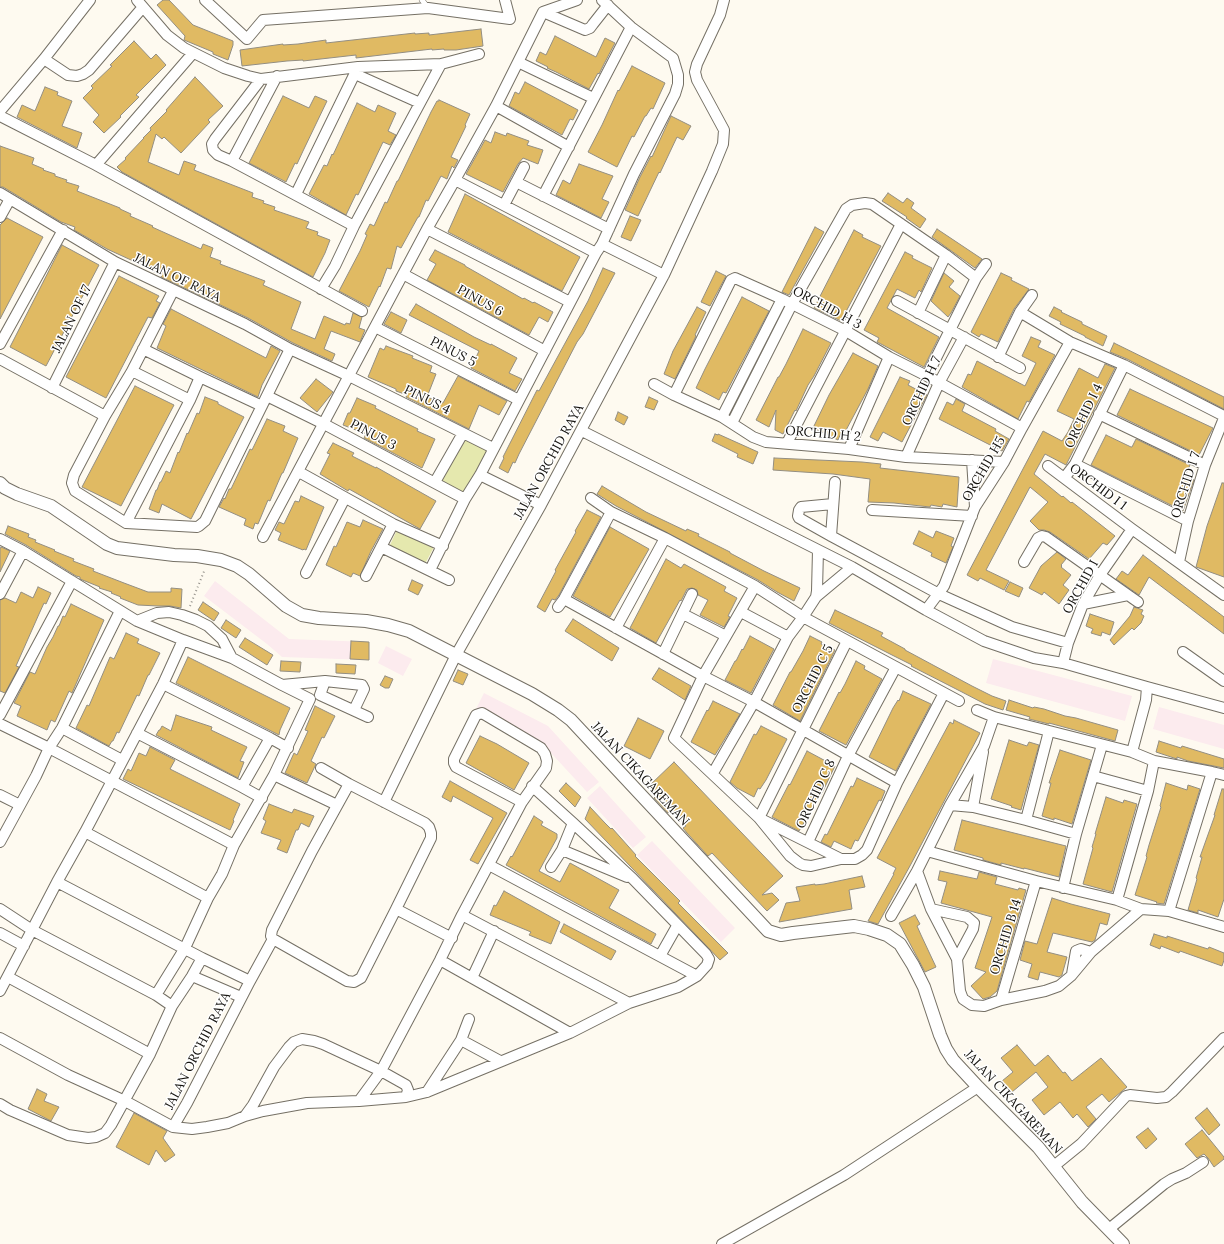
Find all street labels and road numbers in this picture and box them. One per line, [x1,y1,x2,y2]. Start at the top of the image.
street label: JALAN OF RAYA [131,250,223,306]
street label: PINUS 6 [454,282,506,320]
street label: JALAN OF 17 [49,283,95,355]
street label: ORCHID H 3 [790,283,864,333]
street label: PINUS 5 [427,334,479,370]
street label: ORCHID H 7 [899,354,945,428]
street label: ORCHID I 4 [1062,381,1106,451]
street label: PINUS 4 [401,382,453,418]
street label: JALAN ORCHID RAYA [511,402,587,522]
street label: PINUS 3 [347,416,399,454]
street label: ORCHID H 2 [785,423,861,445]
street label: ORCHID H5 [959,434,1009,504]
street label: ORCHID I 7 [1168,450,1204,520]
street label: ORCHID I 1 [1066,460,1130,514]
street label: ORCHID I [1060,557,1102,617]
street label: ORCHID C 5 [789,642,837,716]
street label: JALAN CIKAGAREMAN [588,719,692,829]
street label: ORCHID C 8 [793,757,839,831]
street label: ORCHID B 14 [987,897,1025,977]
street label: JALAN ORCHID RAYA [162,990,234,1112]
street label: JALAN CIKAGAREMAN [961,1047,1065,1157]

